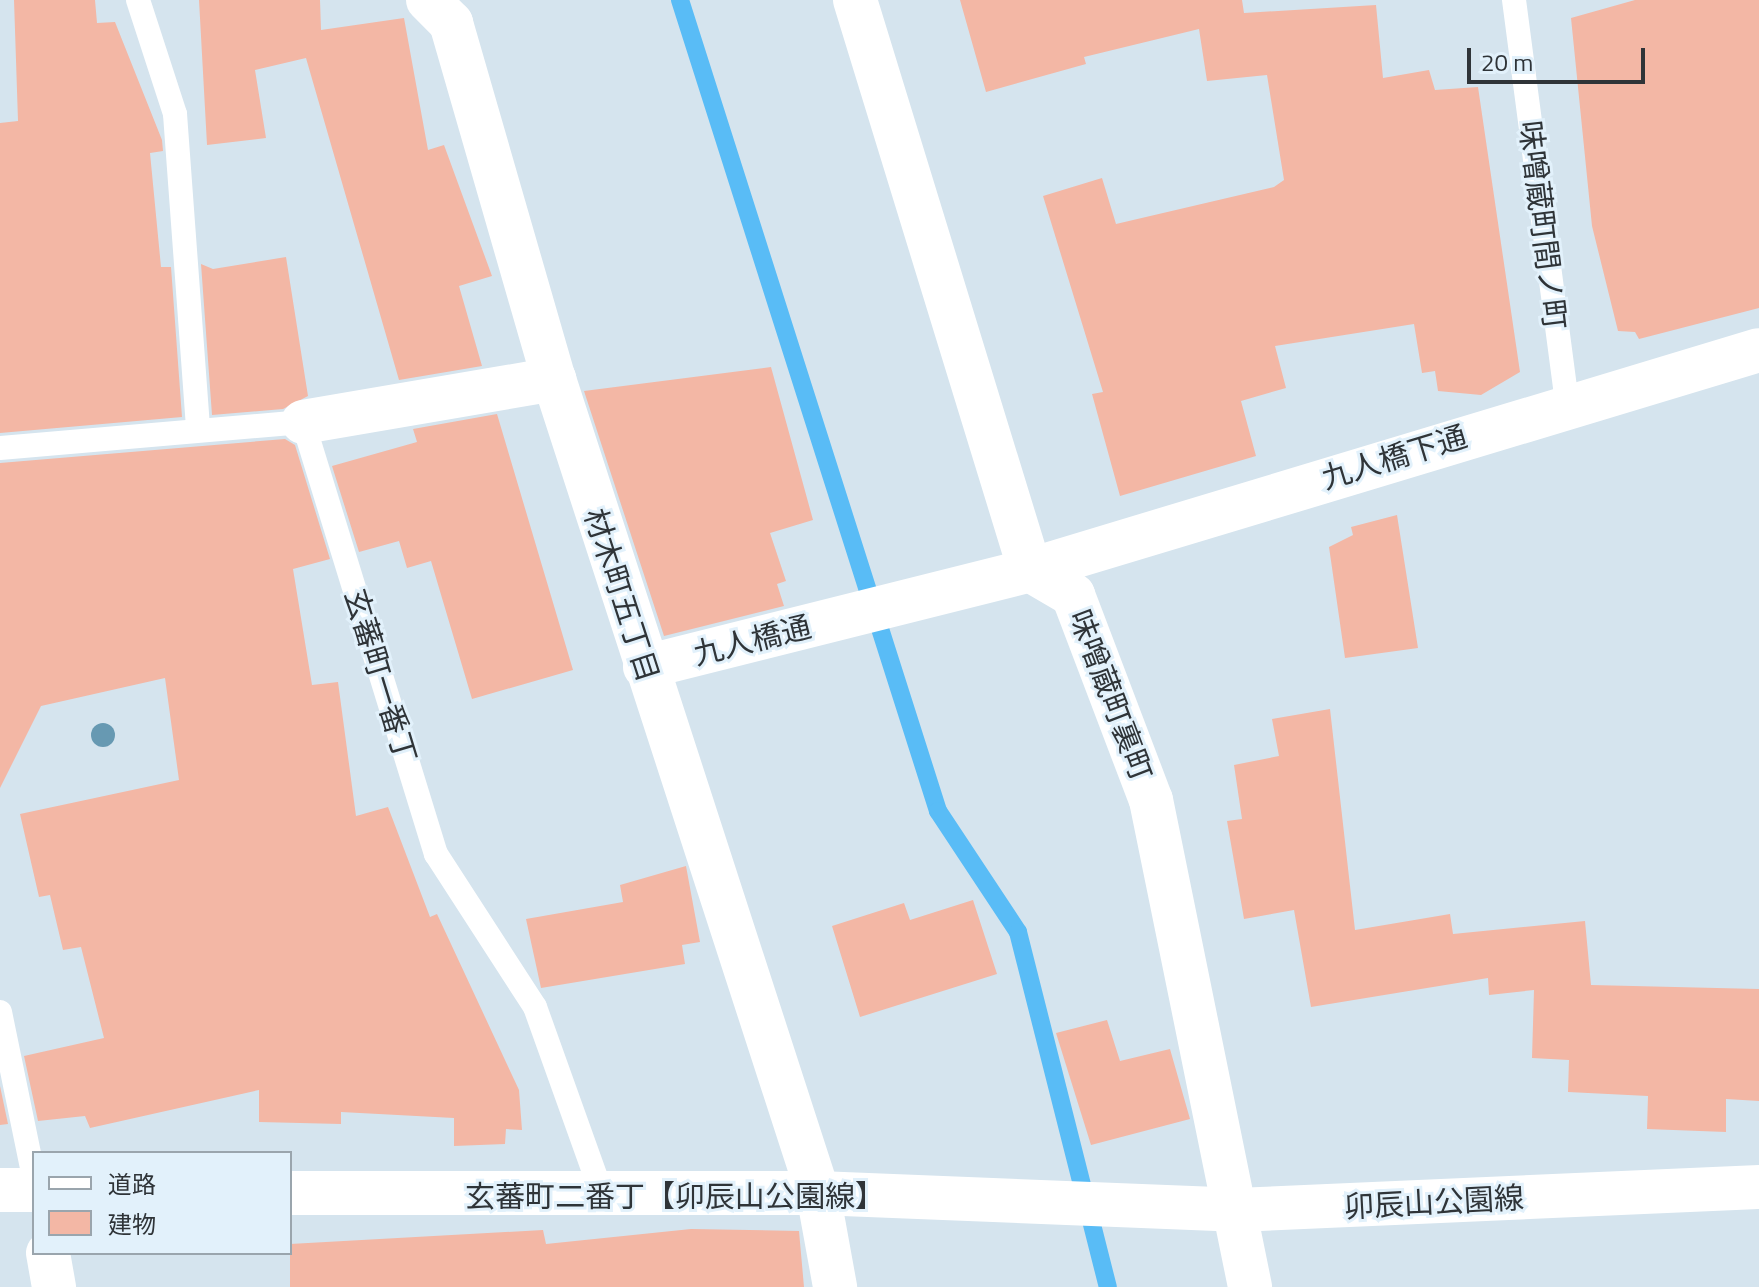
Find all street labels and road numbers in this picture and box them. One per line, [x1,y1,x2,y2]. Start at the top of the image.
street label: 味噌蔵町間ノ町 [1512,119,1574,331]
street label: 九人橋下通 [1317,418,1471,496]
street label: 材木町五丁目 [577,504,667,686]
street label: 玄蕃町一番丁 [337,585,425,767]
street label: 味噌蔵町裏町 [1062,605,1160,785]
street label: 九人橋通 [689,608,815,672]
street label: 玄蕃町二番丁【卯辰山公園線】 [465,1178,885,1214]
street label: 卯辰山公園線 [1343,1179,1525,1225]

